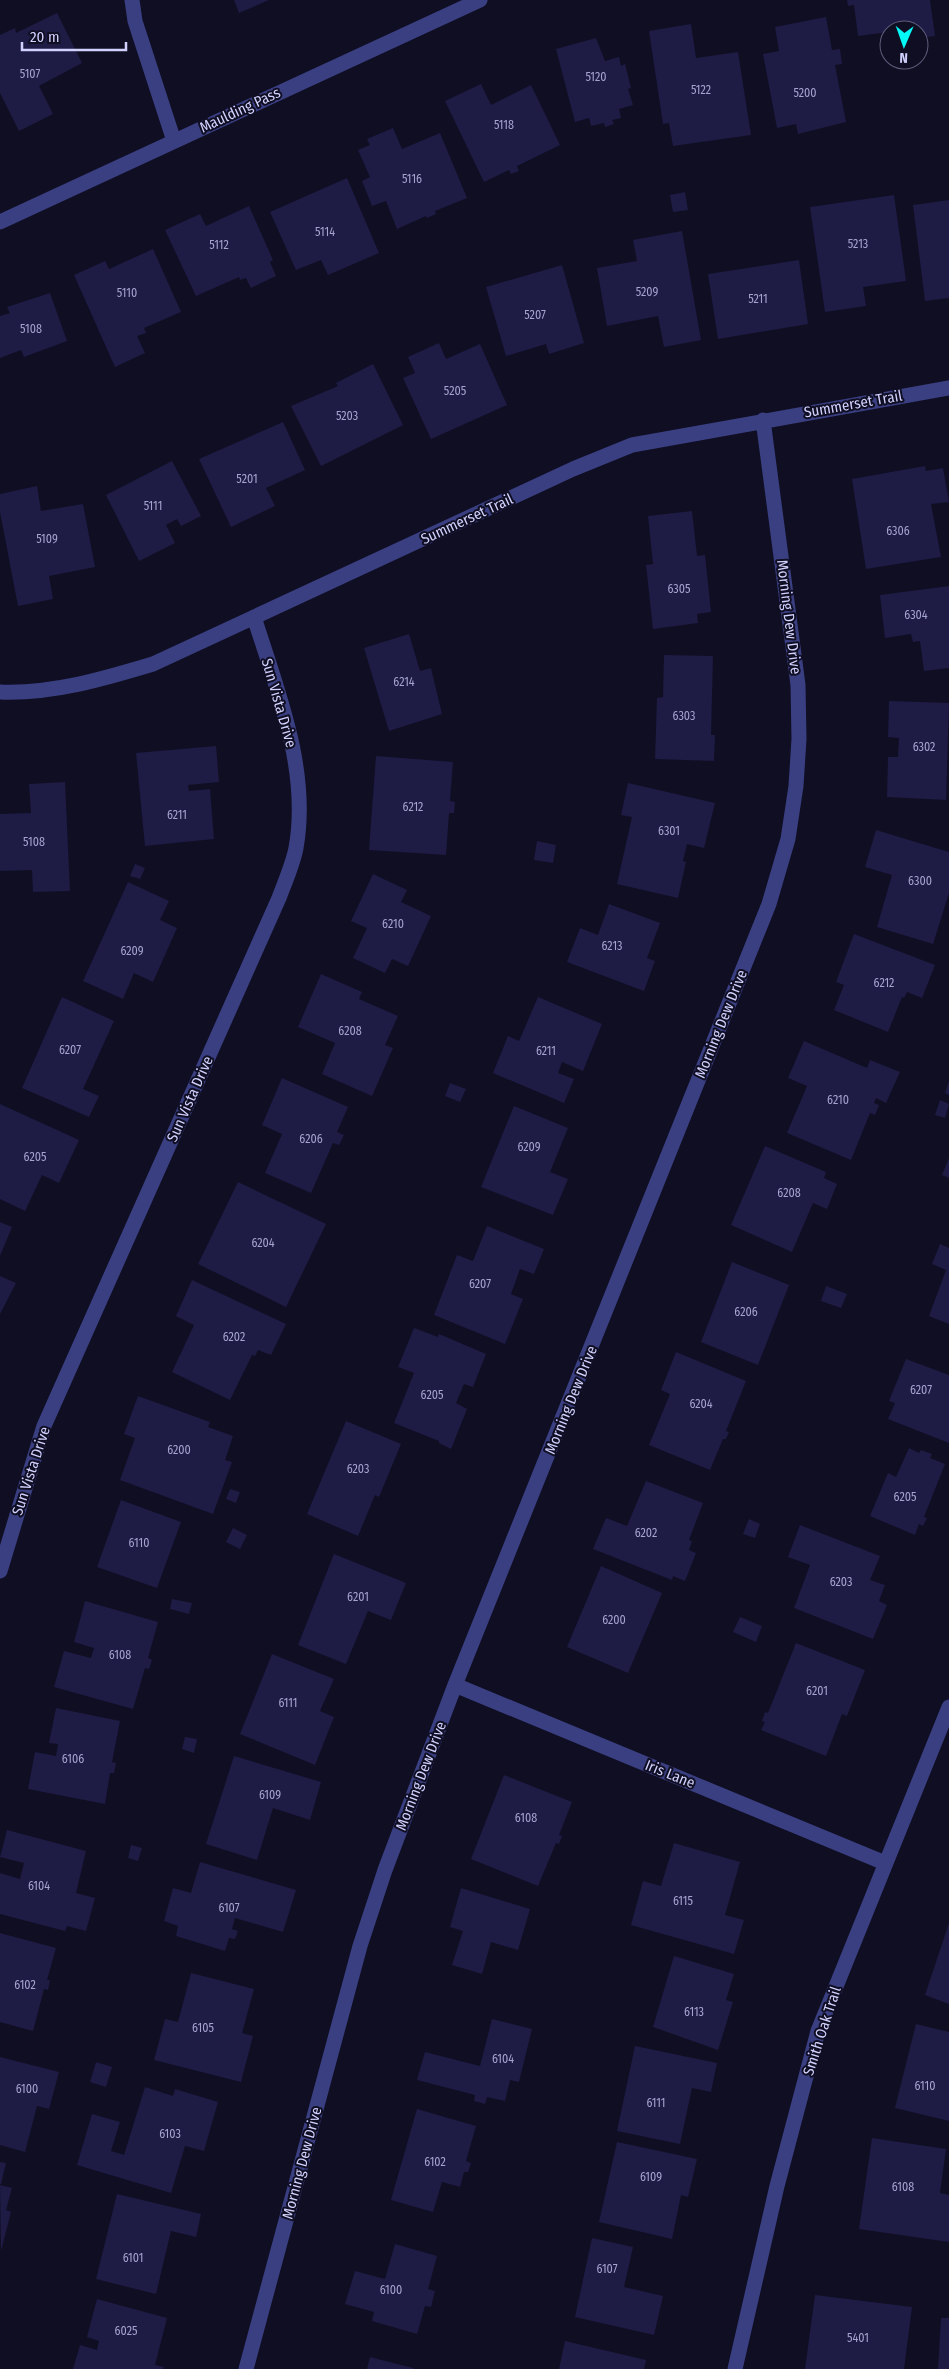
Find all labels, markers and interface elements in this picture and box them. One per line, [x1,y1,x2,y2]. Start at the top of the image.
scale bar [22,20,126,52]
north arrow [879,20,929,70]
text: 20 m [30,28,60,46]
text: N [899,49,908,66]
house number: 5107 [20,67,40,81]
house number: 5120 [585,70,607,84]
street label: Maulding Pass [197,83,283,137]
house number: 5122 [691,83,711,97]
house number: 5200 [793,86,817,100]
house number: 5118 [494,118,514,132]
house number: 5116 [402,172,422,186]
house number: 5114 [315,225,335,239]
house number: 5213 [848,237,868,251]
house number: 5112 [209,238,229,252]
house number: 5209 [636,285,659,299]
house number: 5110 [117,286,137,300]
house number: 5211 [748,292,768,306]
house number: 5207 [524,308,546,322]
house number: 5108 [20,322,42,336]
house number: 5205 [444,384,467,398]
street label: Summerset Trail [802,387,904,421]
house number: 5203 [336,409,358,423]
house number: 5201 [236,472,258,486]
street label: Summerset Trail [418,490,516,548]
house number: 5111 [144,499,162,513]
house number: 6306 [886,524,910,538]
house number: 5109 [36,532,58,546]
street label: Morning Dew Drive [773,559,805,675]
house number: 6305 [667,582,691,596]
house number: 6304 [904,608,928,622]
street label: Sun Vista Drive [258,656,300,750]
house number: 6214 [393,675,415,689]
house number: 6303 [673,709,695,723]
house number: 6302 [913,740,935,754]
house number: 6212 [403,800,423,814]
house number: 6211 [167,808,187,822]
house number: 6301 [658,824,680,838]
house number: 5108 [23,835,45,849]
house number: 6300 [908,874,932,888]
house number: 6210 [382,917,404,931]
house number: 6213 [602,939,622,953]
house number: 6209 [120,944,144,958]
street label: Morning Dew Drive [691,967,751,1081]
house number: 6212 [874,976,894,990]
house number: 6208 [338,1024,362,1038]
house number: 6207 [59,1043,81,1057]
house number: 6211 [536,1044,556,1058]
street label: Sun Vista Drive [163,1053,217,1145]
house number: 6210 [827,1093,849,1107]
house number: 6206 [299,1132,323,1146]
house number: 6209 [517,1140,541,1154]
house number: 6205 [24,1150,47,1164]
house number: 6208 [777,1186,801,1200]
house number: 6204 [251,1236,275,1250]
house number: 6207 [469,1277,491,1291]
house number: 6206 [734,1305,758,1319]
house number: 6202 [223,1330,245,1344]
street label: Morning Dew Drive [541,1343,601,1457]
house number: 6207 [910,1383,932,1397]
house number: 6205 [421,1388,444,1402]
house number: 6204 [689,1397,713,1411]
street label: Sun Vista Drive [8,1424,54,1518]
house number: 6200 [167,1443,191,1457]
house number: 6203 [347,1462,369,1476]
house number: 6205 [894,1490,917,1504]
house number: 6202 [635,1526,657,1540]
house number: 6110 [129,1536,149,1550]
house number: 6203 [830,1575,852,1589]
house number: 6201 [347,1590,369,1604]
house number: 6200 [602,1613,626,1627]
house number: 6108 [109,1648,131,1662]
house number: 6201 [806,1684,828,1698]
house number: 6111 [278,1696,298,1710]
street label: Morning Dew Drive [392,1719,450,1833]
house number: 6106 [62,1752,84,1766]
street label: Iris Lane [642,1756,698,1792]
house number: 6109 [259,1788,281,1802]
house number: 6108 [515,1811,537,1825]
house number: 6104 [28,1879,50,1893]
house number: 6115 [673,1894,694,1908]
house number: 6107 [219,1901,240,1915]
house number: 6102 [14,1978,36,1992]
street label: Smith Oak Trail [799,1984,845,2078]
house number: 6113 [684,2005,704,2019]
house number: 6105 [192,2021,214,2035]
house number: 6104 [492,2052,514,2066]
house number: 6110 [915,2079,935,2093]
house number: 6100 [16,2082,38,2096]
house number: 6111 [646,2096,666,2110]
street label: Morning Dew Drive [278,2105,326,2221]
house number: 6103 [159,2127,181,2141]
house number: 6102 [424,2155,446,2169]
house number: 6109 [640,2170,662,2184]
house number: 6108 [892,2180,914,2194]
house number: 6101 [123,2251,143,2265]
house number: 6107 [597,2262,618,2276]
house number: 6100 [380,2283,402,2297]
house number: 6025 [115,2324,138,2338]
house number: 5401 [847,2331,869,2345]

